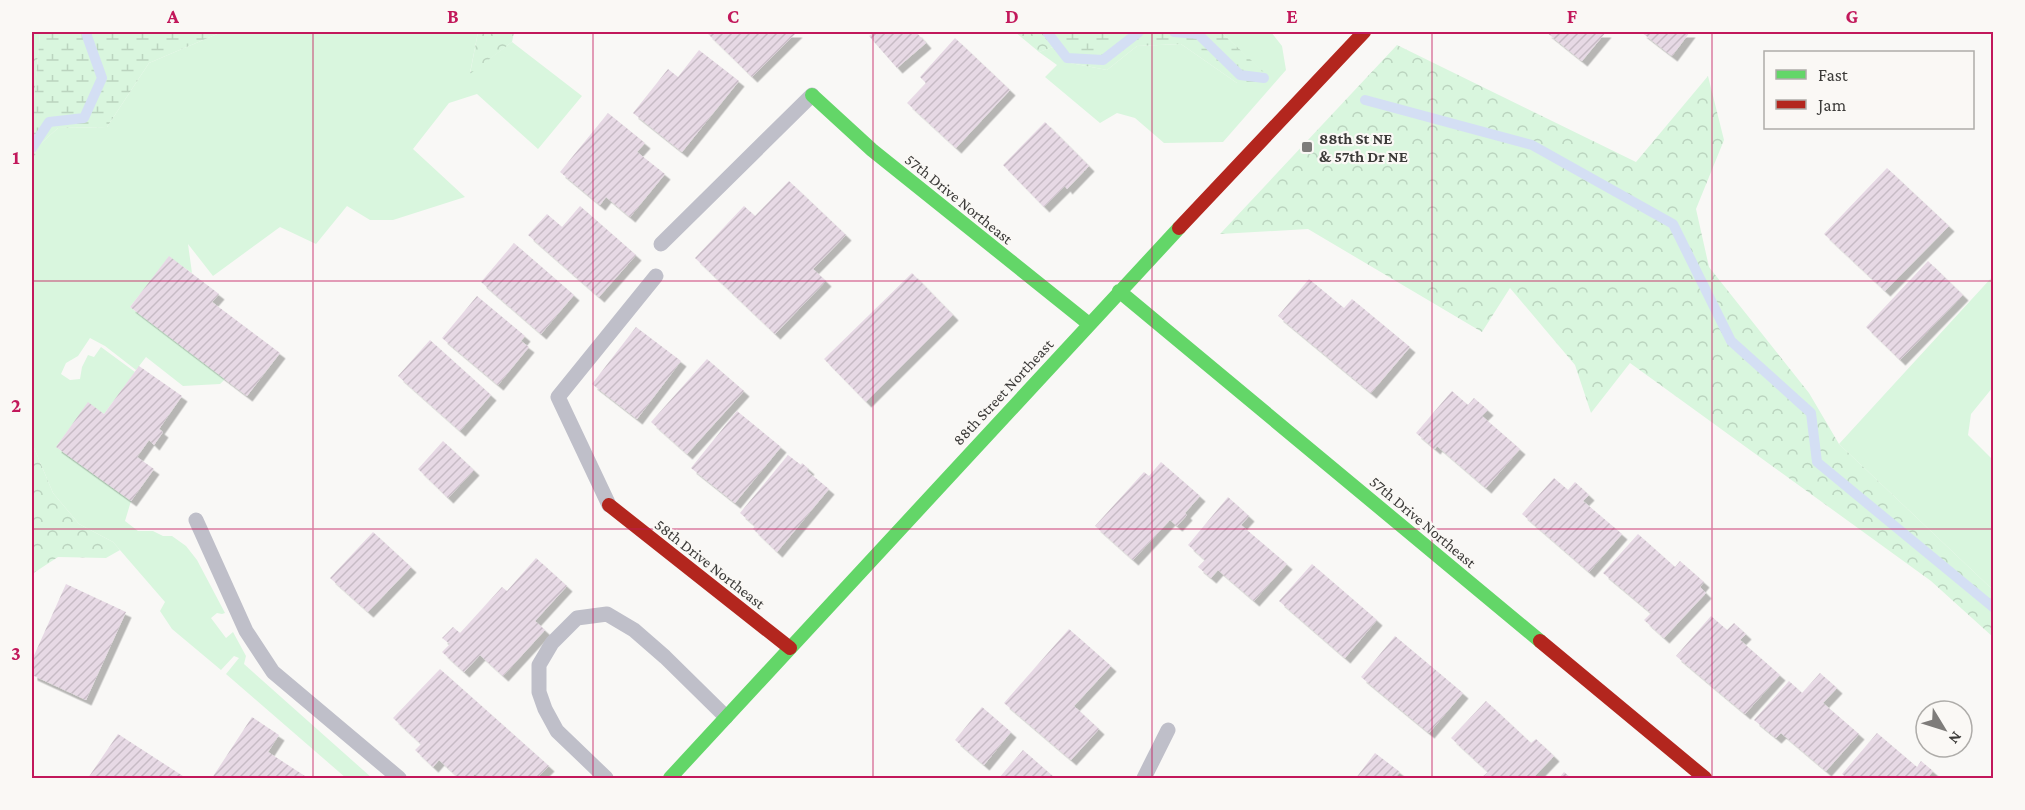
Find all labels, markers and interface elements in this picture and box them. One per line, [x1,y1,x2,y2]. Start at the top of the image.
text: A [166,5,180,27]
text: B [447,5,459,27]
text: C [727,5,739,27]
text: D [1005,5,1019,27]
text: E [1286,5,1298,27]
text: F [1567,5,1578,27]
text: G [1846,5,1859,27]
legend [1764,51,1974,129]
text: Fast [1818,65,1849,85]
text: Jam [1816,95,1847,115]
place label: 88th St NE & 57th Dr NE [1319,130,1408,165]
marker: 88th St NE & 57th Dr NE [1300,140,1314,154]
text: 1 [12,146,20,168]
street label: 57th Drive Northeast [902,151,1017,248]
street label: 88th Street Northeast [950,335,1057,448]
text: 2 [11,394,21,416]
street label: 57th Drive Northeast [1367,473,1480,572]
street label: 58th Drive Northeast [652,516,769,613]
text: 3 [11,642,21,664]
north arrow [1914,699,1974,759]
text: N [1945,728,1965,748]

